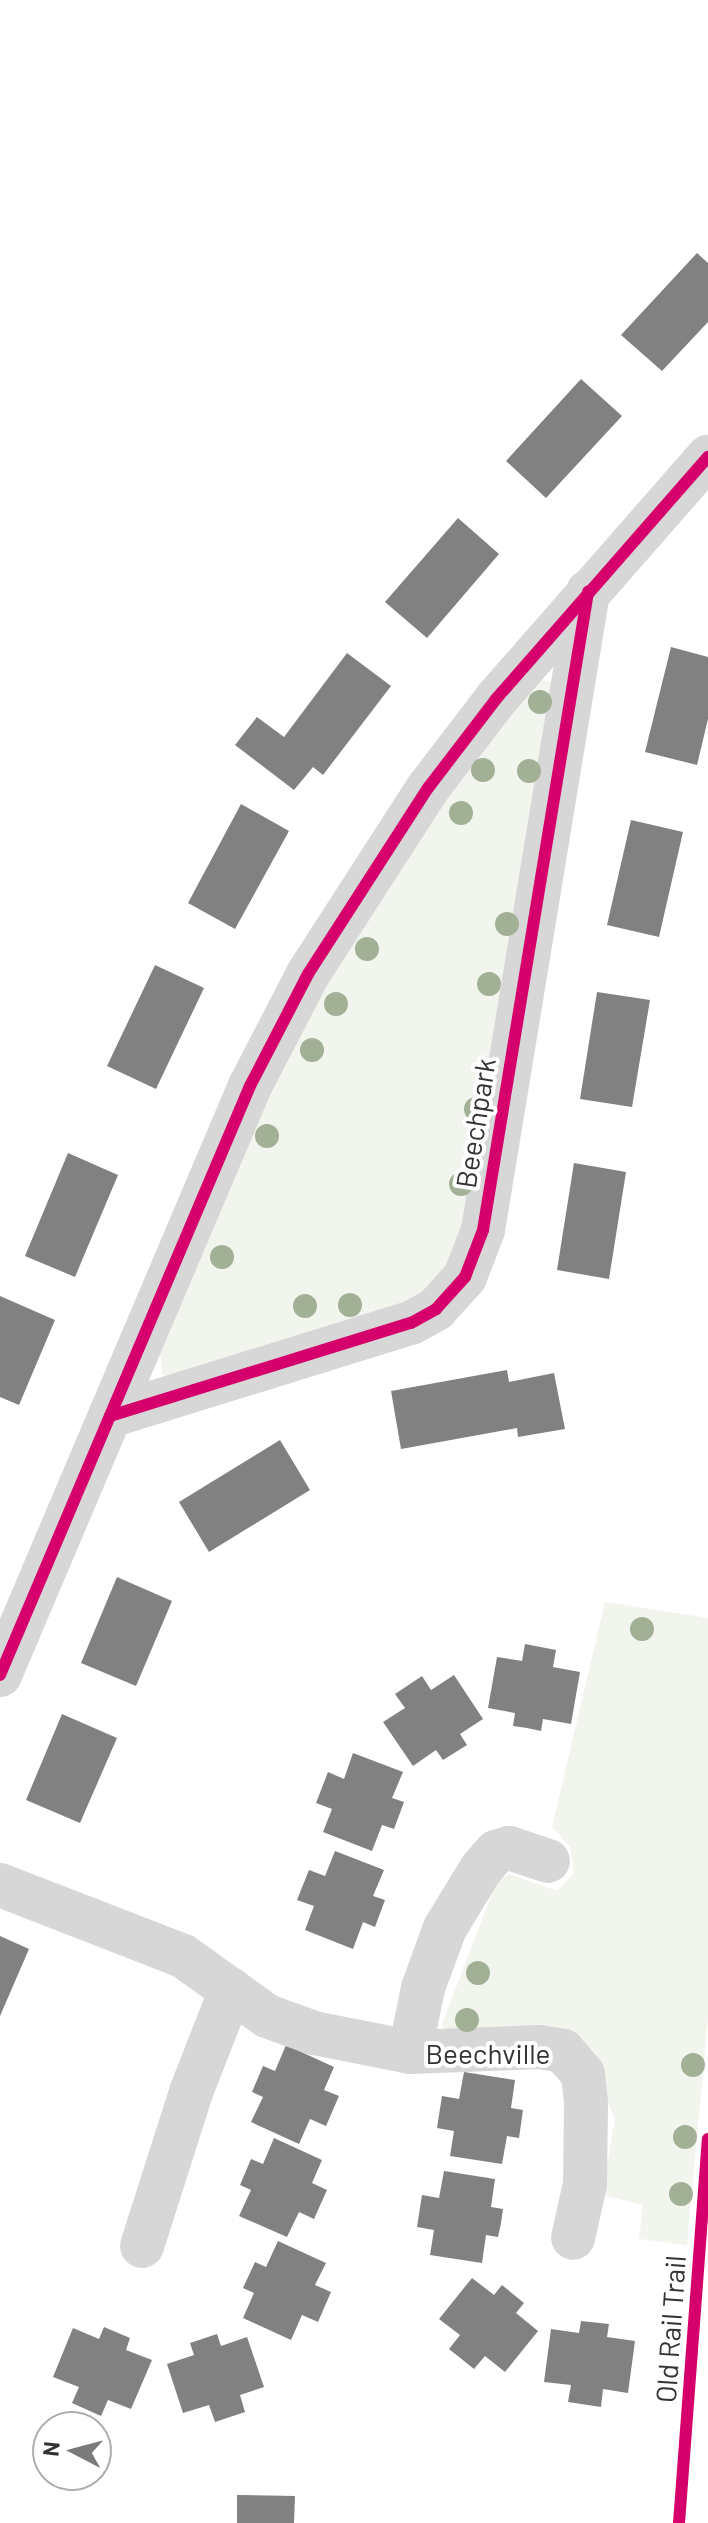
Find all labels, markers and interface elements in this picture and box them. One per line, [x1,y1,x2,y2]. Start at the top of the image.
street label: Beechpark [448,1056,502,1190]
street label: Beechville [425,2036,551,2070]
street label: Old Rail Trail [648,2254,692,2404]
north arrow [32,2411,112,2491]
text: N [36,2440,64,2457]

